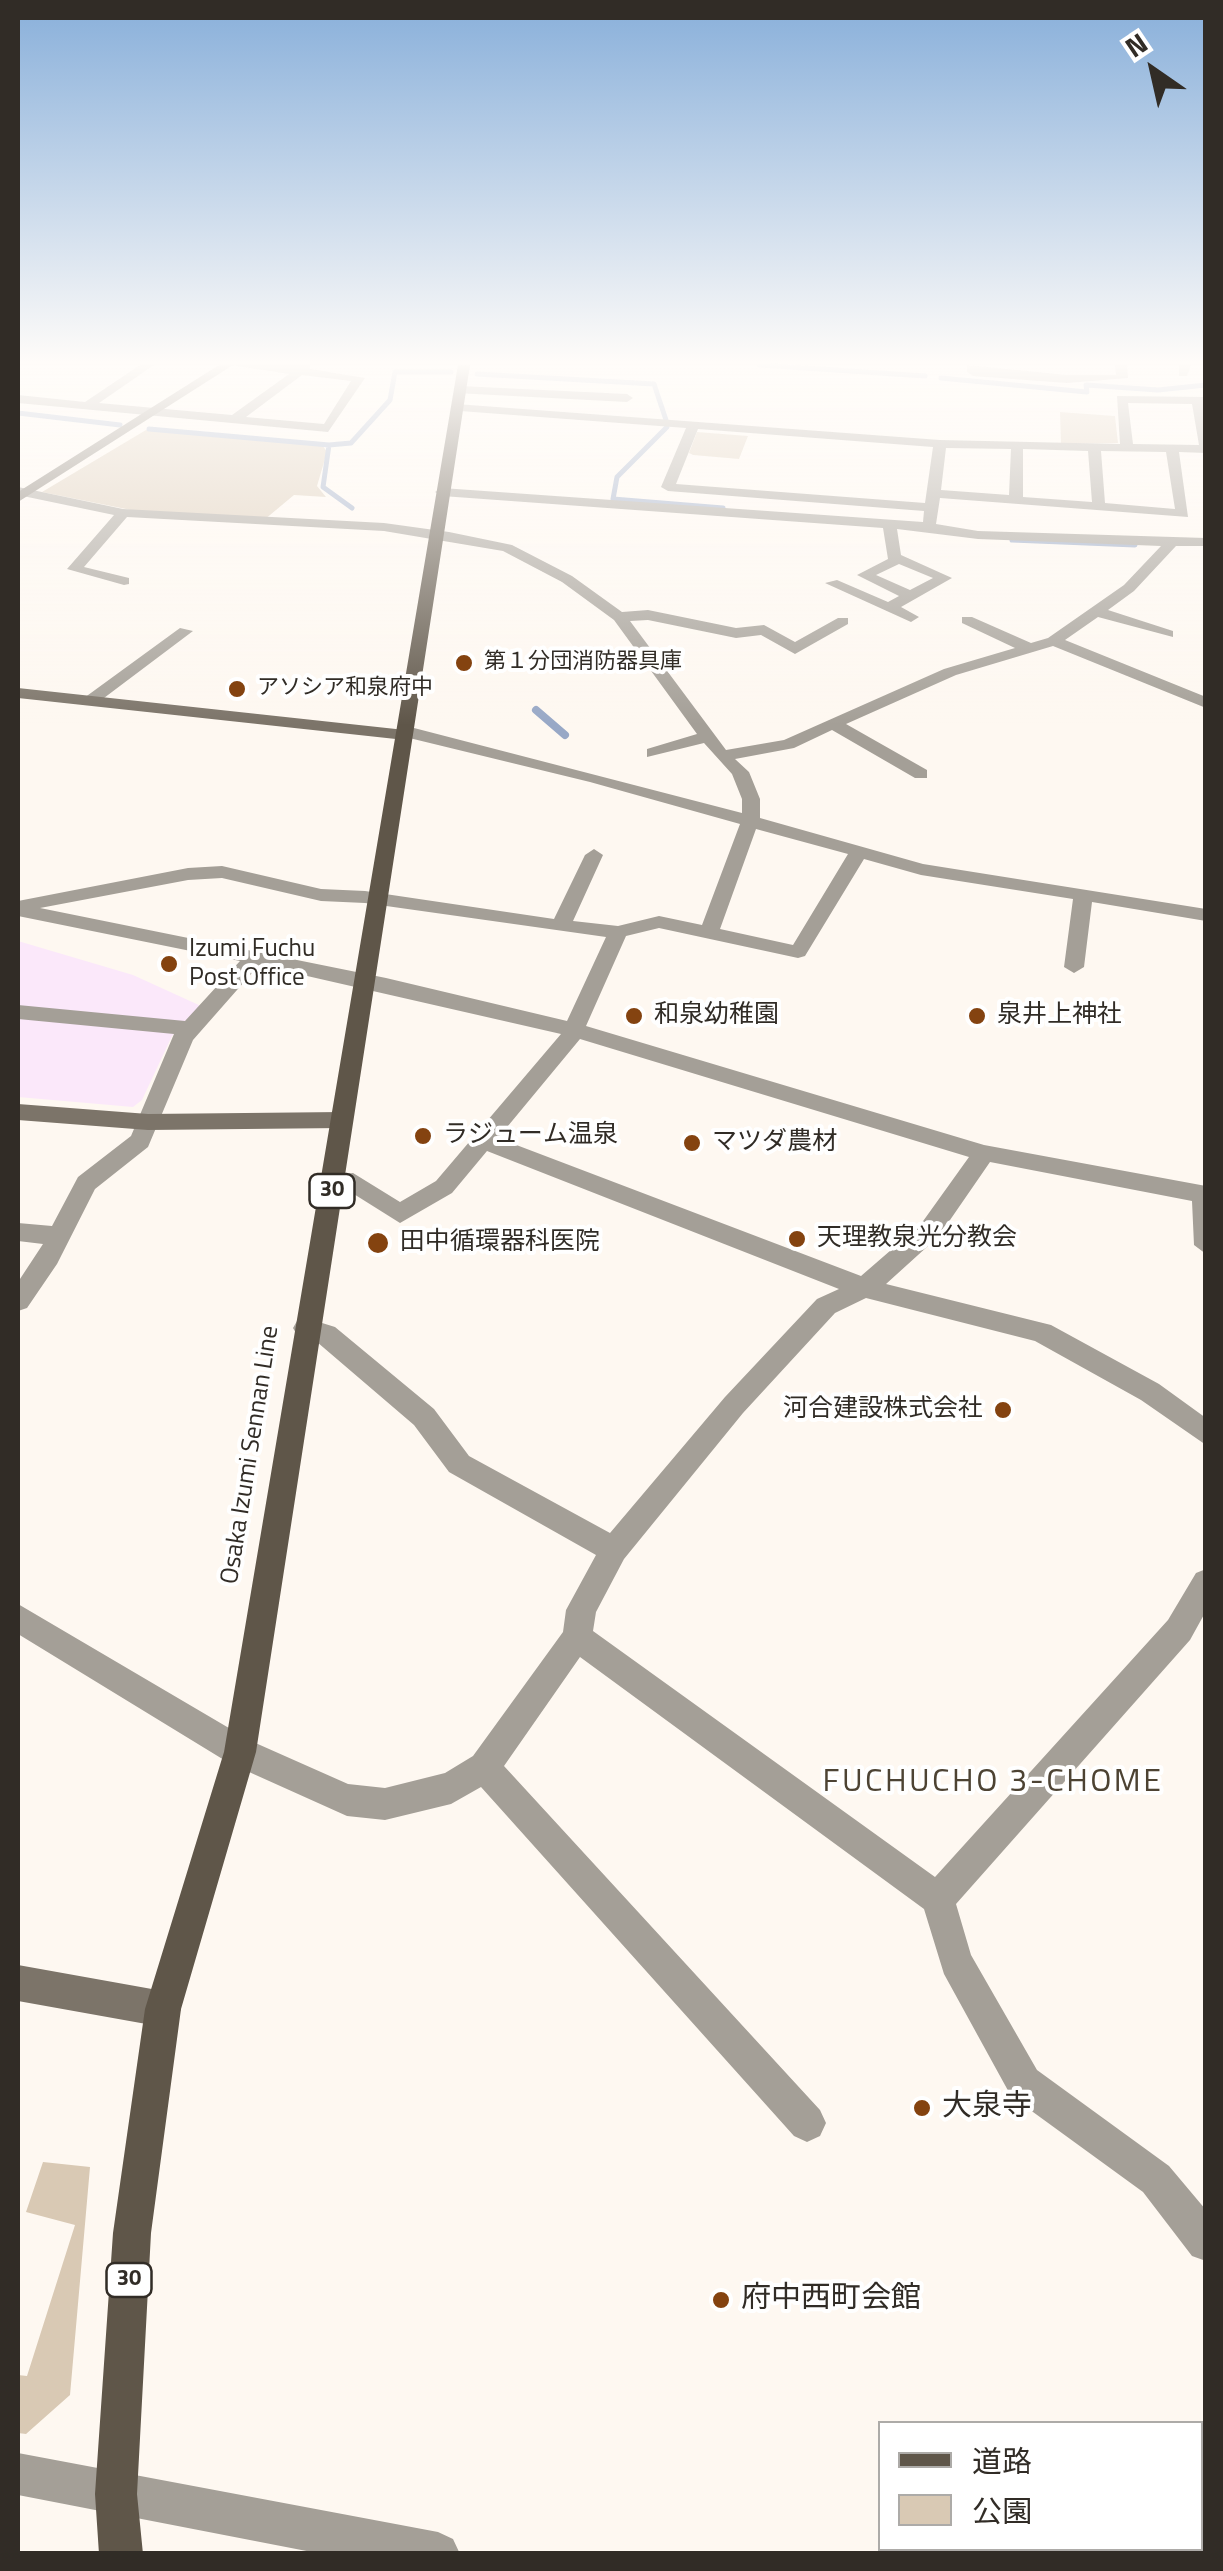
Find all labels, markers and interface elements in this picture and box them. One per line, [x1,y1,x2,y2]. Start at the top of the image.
north arrow [1103,20,1203,120]
text: N [1116,21,1156,68]
place label: 第１分団消防器具庫 [484,650,682,676]
marker: 第１分団消防器具庫 [453,652,475,674]
place label: アソシア和泉府中 [257,676,433,702]
marker: アソシア和泉府中 [226,678,248,700]
place label: Izumi Fuchu Post Office [189,935,315,994]
marker: Izumi Fuchu Post Office [158,953,180,975]
place label: 和泉幼稚園 [654,1001,779,1031]
place label: 泉井上神社 [997,1001,1122,1031]
marker: 和泉幼稚園 [623,1005,645,1027]
marker: 泉井上神社 [966,1005,988,1027]
place label: ラジューム温泉 [443,1121,618,1151]
marker: ラジューム温泉 [412,1125,434,1147]
place label: マツダ農材 [712,1128,837,1158]
marker: マツダ農材 [681,1132,703,1154]
road number: 30 [310,1174,354,1208]
place label: 天理教泉光分教会 [817,1224,1017,1254]
place label: 田中循環器科医院 [400,1228,600,1258]
marker: 天理教泉光分教会 [786,1228,808,1250]
marker: 田中循環器科医院 [365,1230,391,1256]
street label: Osaka Izumi Sennan Line [216,1324,286,1586]
place label: 河合建設株式会社 [783,1395,983,1425]
marker: 河合建設株式会社 [992,1399,1014,1421]
district label: FUCHUCHO 3-CHOME [823,1764,1163,1802]
place label: 大泉寺 [942,2090,1032,2126]
marker: 大泉寺 [911,2097,933,2119]
road number: 30 [106,2263,152,2297]
place label: 府中西町会館 [741,2282,921,2318]
marker: 府中西町会館 [710,2289,732,2311]
legend [878,2421,1203,2551]
text: 道路 [972,2438,1032,2484]
text: 公園 [972,2488,1032,2534]

